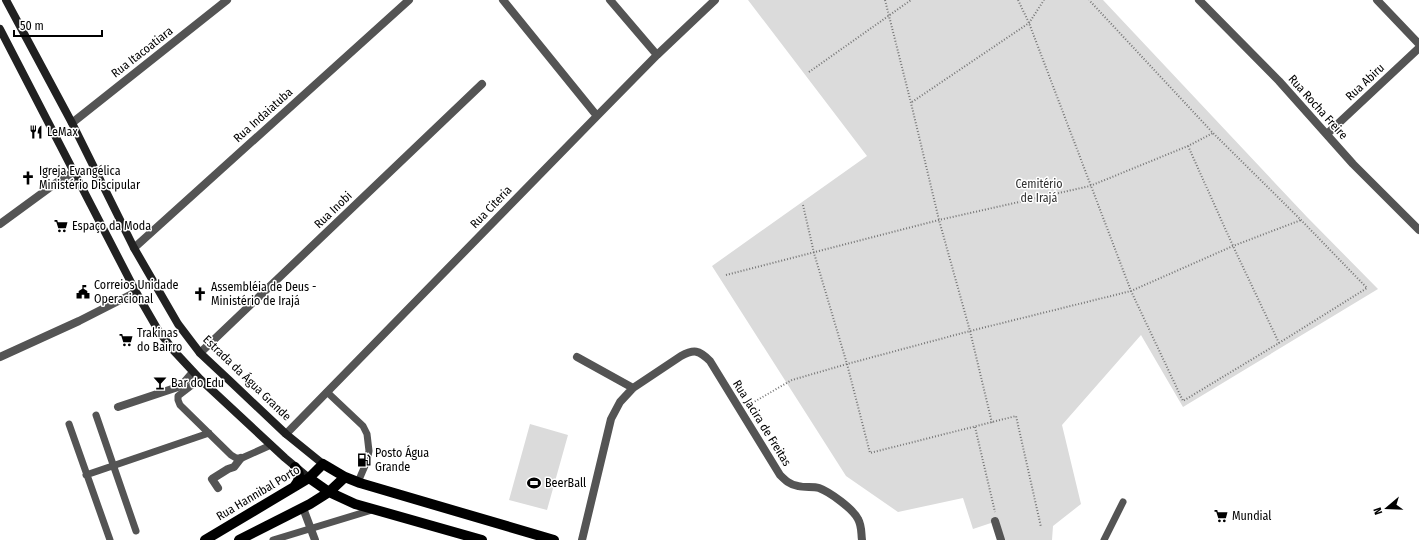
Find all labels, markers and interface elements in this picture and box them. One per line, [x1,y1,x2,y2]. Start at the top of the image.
scale bar [14,12,102,38]
text: 50 m [20,19,44,33]
street label: Rua Itacoatiara [109,24,176,80]
street label: Rua Abiru [1343,61,1387,103]
street label: Rua Rocha Freire [1285,72,1351,142]
street label: Rua Indaiatuba [231,85,295,145]
restaurant icon: LeMax [28,124,44,140]
place label: LeMax [47,125,78,139]
place label: Igreja Evangélica Ministério Discipular [39,164,141,192]
church icon: Igreja Evangélica Ministério Discipular [20,170,36,186]
park label: Cemitério de Irajá [1015,177,1063,205]
street label: Rua Citeria [467,183,515,231]
street label: Rua Inobi [311,189,355,231]
supermarket icon: Espaço da Moda [53,218,69,234]
place label: Espaço da Moda [72,219,151,233]
place label: Correios Unidade Operacional [94,278,179,306]
place label: Assembléia de Deus - Ministério de Irajá [211,280,316,308]
public building icon: Correios Unidade Operacional [75,284,91,300]
church icon: Assembléia de Deus - Ministério de Irajá [192,286,208,302]
place label: Trakinas do Bairro [137,326,182,354]
supermarket icon: Trakinas do Bairro [118,332,134,348]
street label: Estrada da Água Grande [200,332,295,424]
bar icon: Bar do Edu [152,375,168,391]
place label: Bar do Edu [171,376,224,390]
street label: Rua Jacira de Freitas [730,377,794,469]
place label: Posto Água Grande [375,445,429,474]
fuel station icon: Posto Água Grande [356,452,372,468]
street label: Rua Hannibal Porto [214,463,302,523]
sports icon: BeerBall [526,475,542,491]
place label: BeerBall [545,476,586,490]
north arrow [1367,488,1407,528]
text: N [1371,506,1385,516]
supermarket icon: Mundial [1213,508,1229,524]
place label: Mundial [1232,509,1272,523]

